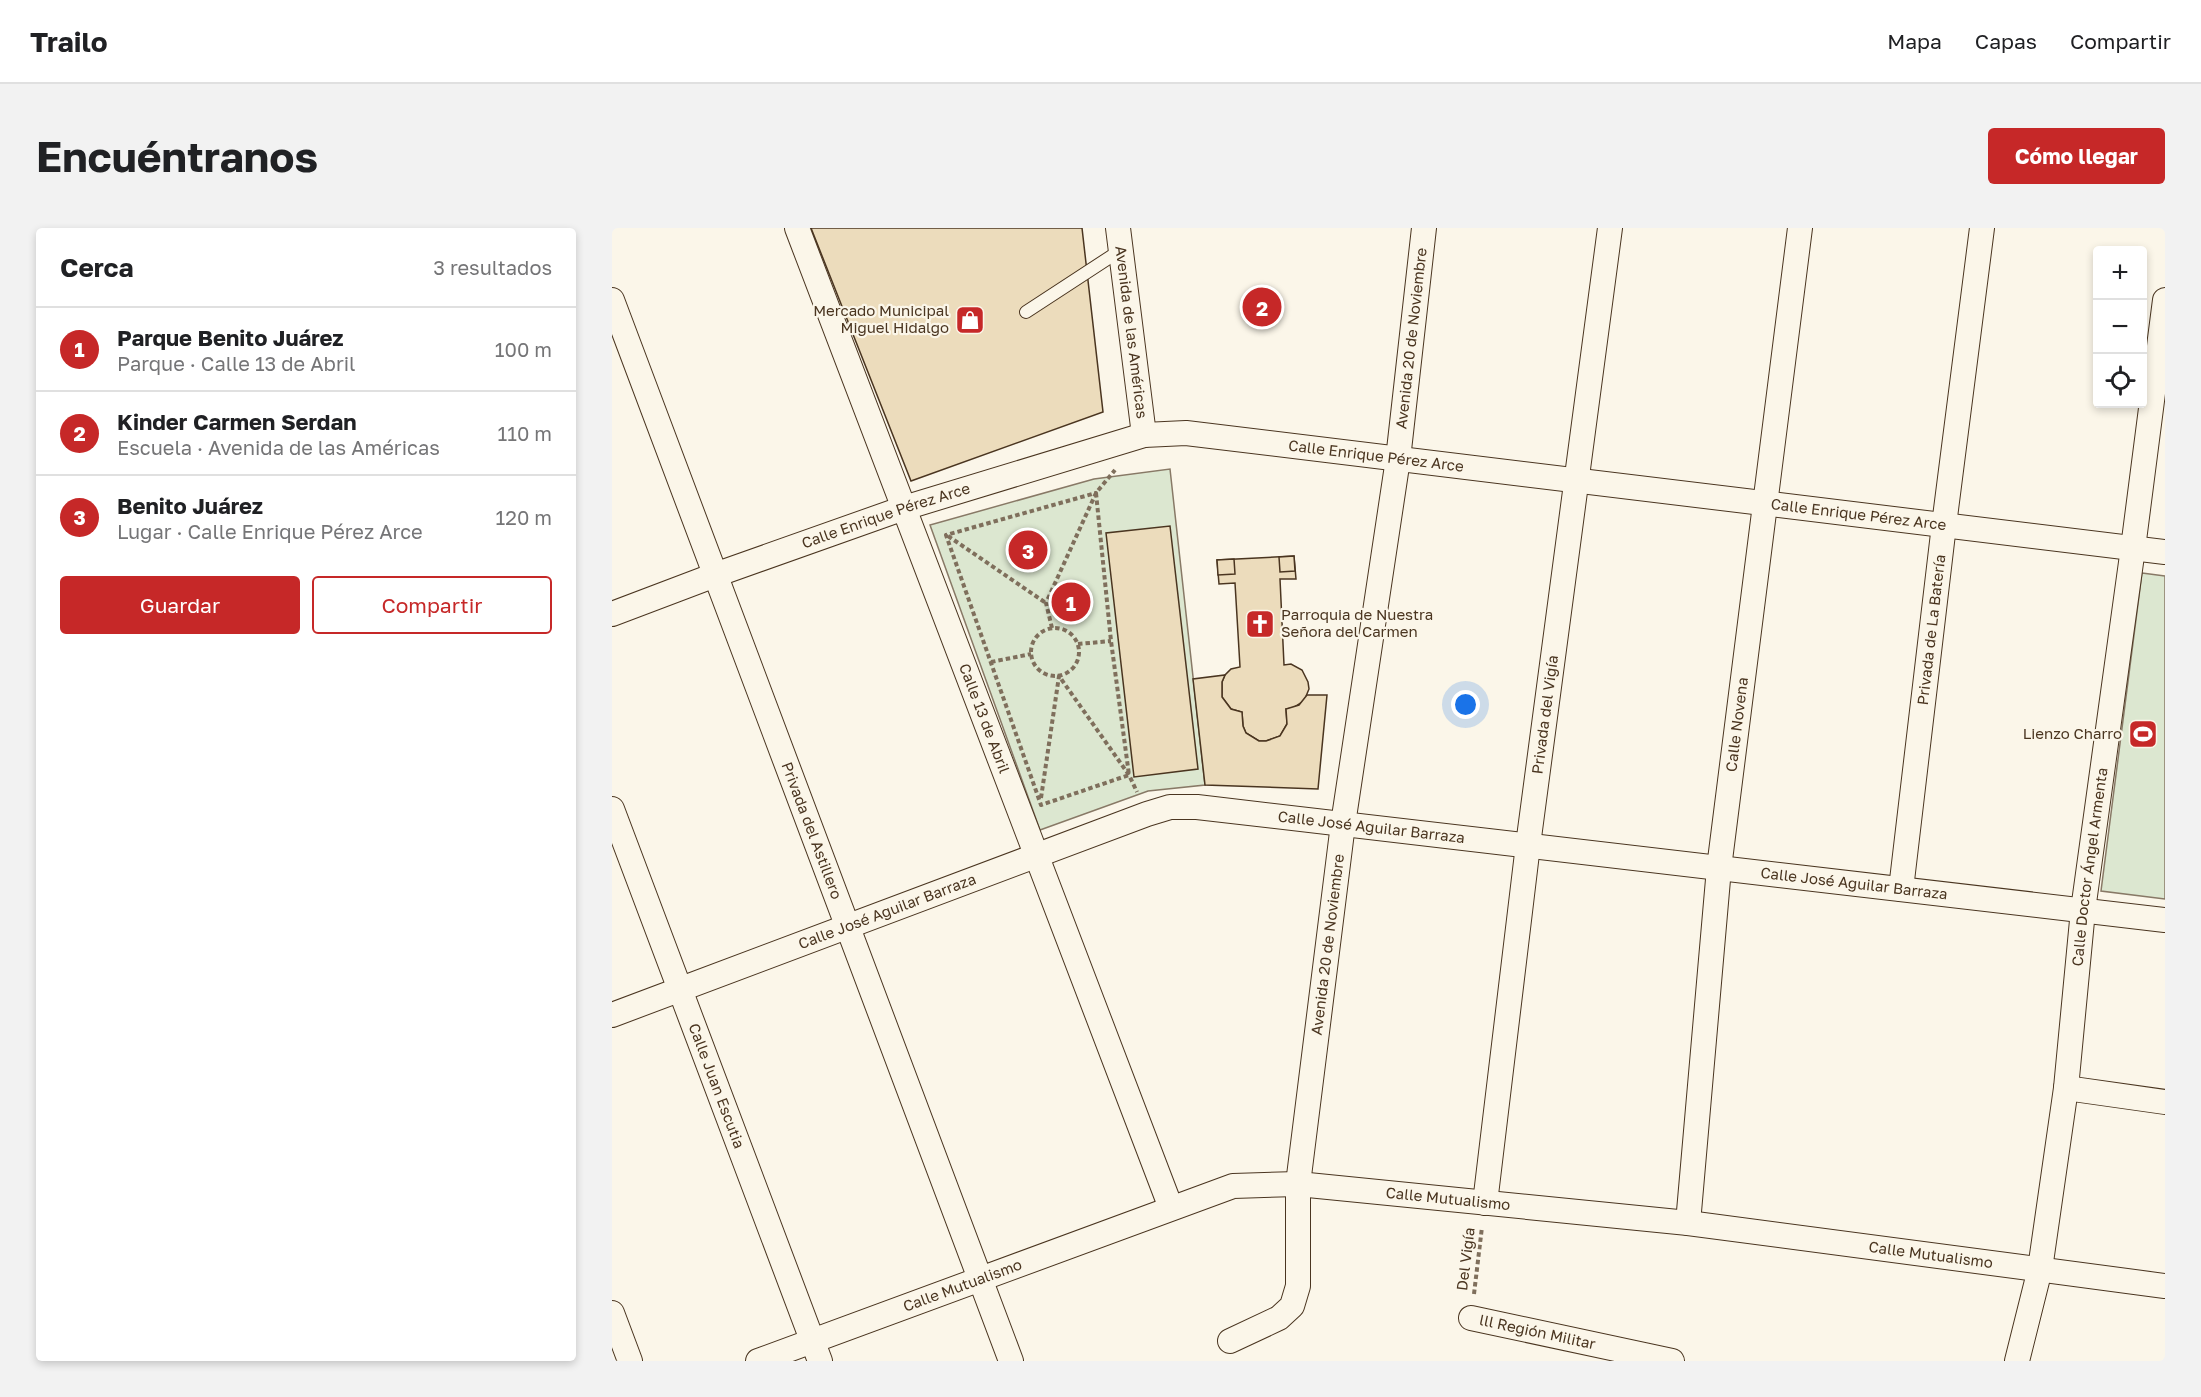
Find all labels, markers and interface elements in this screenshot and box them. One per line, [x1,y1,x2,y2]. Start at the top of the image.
text: Trailo [30,25,108,58]
text: Mapa [1887,28,1942,54]
text: Capas [1975,28,2037,54]
text: Compartir [2070,28,2171,54]
button: Cómo llegar [1988,128,2165,184]
text: Encuéntranos [36,131,318,181]
street label: Avenida de las Américas [1112,245,1152,420]
street label: Avenida 20 de Noviembre [1391,246,1430,430]
map controls [2093,246,2147,408]
button: + [2093,246,2147,300]
text: Cerca [60,252,134,283]
text: 3 resultados [433,255,552,279]
pin: 2 [1242,284,1282,329]
button: − [2093,300,2147,354]
place label: Mercado Municipal Miguel Hidalgo [813,301,949,336]
shop icon: Mercado Municipal Miguel Hidalgo [954,304,986,336]
text: Parque Benito Juárez [117,324,344,351]
text: 1 [74,337,85,361]
text: 100 m [495,337,552,361]
text: Parque · Calle 13 de Abril [117,351,355,375]
button: locate [2093,354,2147,408]
text: Kinder Carmen Serdan [117,408,356,435]
text: 2 [73,421,86,445]
text: 110 m [498,421,552,445]
text: Escuela · Avenida de las Américas [117,435,440,459]
street label: Calle Enrique Pérez Arce [1287,436,1465,475]
street label: Calle Enrique Pérez Arce [799,478,972,552]
text: Benito Juárez [117,492,263,519]
street label: Calle Enrique Pérez Arce [1770,494,1948,533]
text: 3 [73,505,86,529]
text: 120 m [496,505,552,529]
text: Lugar · Calle Enrique Pérez Arce [117,519,423,543]
pin: 3 [1008,528,1048,572]
street label: Privada de La Batería [1913,553,1948,706]
button: Guardar [60,576,300,634]
button: Compartir [312,576,552,634]
pin: 1 [1052,580,1090,625]
place label: Parroquia de Nuestra Señora del Carmen [1281,605,1433,640]
church icon: Parroquia de Nuestra Señora del Carmen [1244,608,1276,640]
street label: Privada del Vigía [1527,654,1561,775]
street label: Calle 13 de Abril [956,661,1014,776]
street label: Calle Novena [1721,676,1751,773]
your location [1451,690,1480,719]
sports icon: Lienzo Charro [2127,718,2159,750]
place label: Lienzo Charro [2023,724,2122,742]
street label: Privada del Astillero [779,759,846,901]
street label: Calle Doctor Ángel Armenta [2068,766,2111,967]
street label: Calle José Aguilar Barraza [1277,806,1466,846]
street label: Avenida 20 de Noviembre [1307,853,1347,1036]
street label: Calle José Aguilar Barraza [1760,863,1949,903]
street label: Calle José Aguilar Barraza [796,869,978,952]
street label: Calle Juan Escutia [686,1021,749,1151]
street label: Calle Mutualismo [1385,1183,1511,1213]
street label: Del Vigía [1452,1226,1478,1292]
street label: Calle Mutualismo [1868,1237,1994,1271]
street label: Calle Mutualismo [900,1255,1024,1315]
street label: lll Región Militar [1478,1310,1598,1352]

